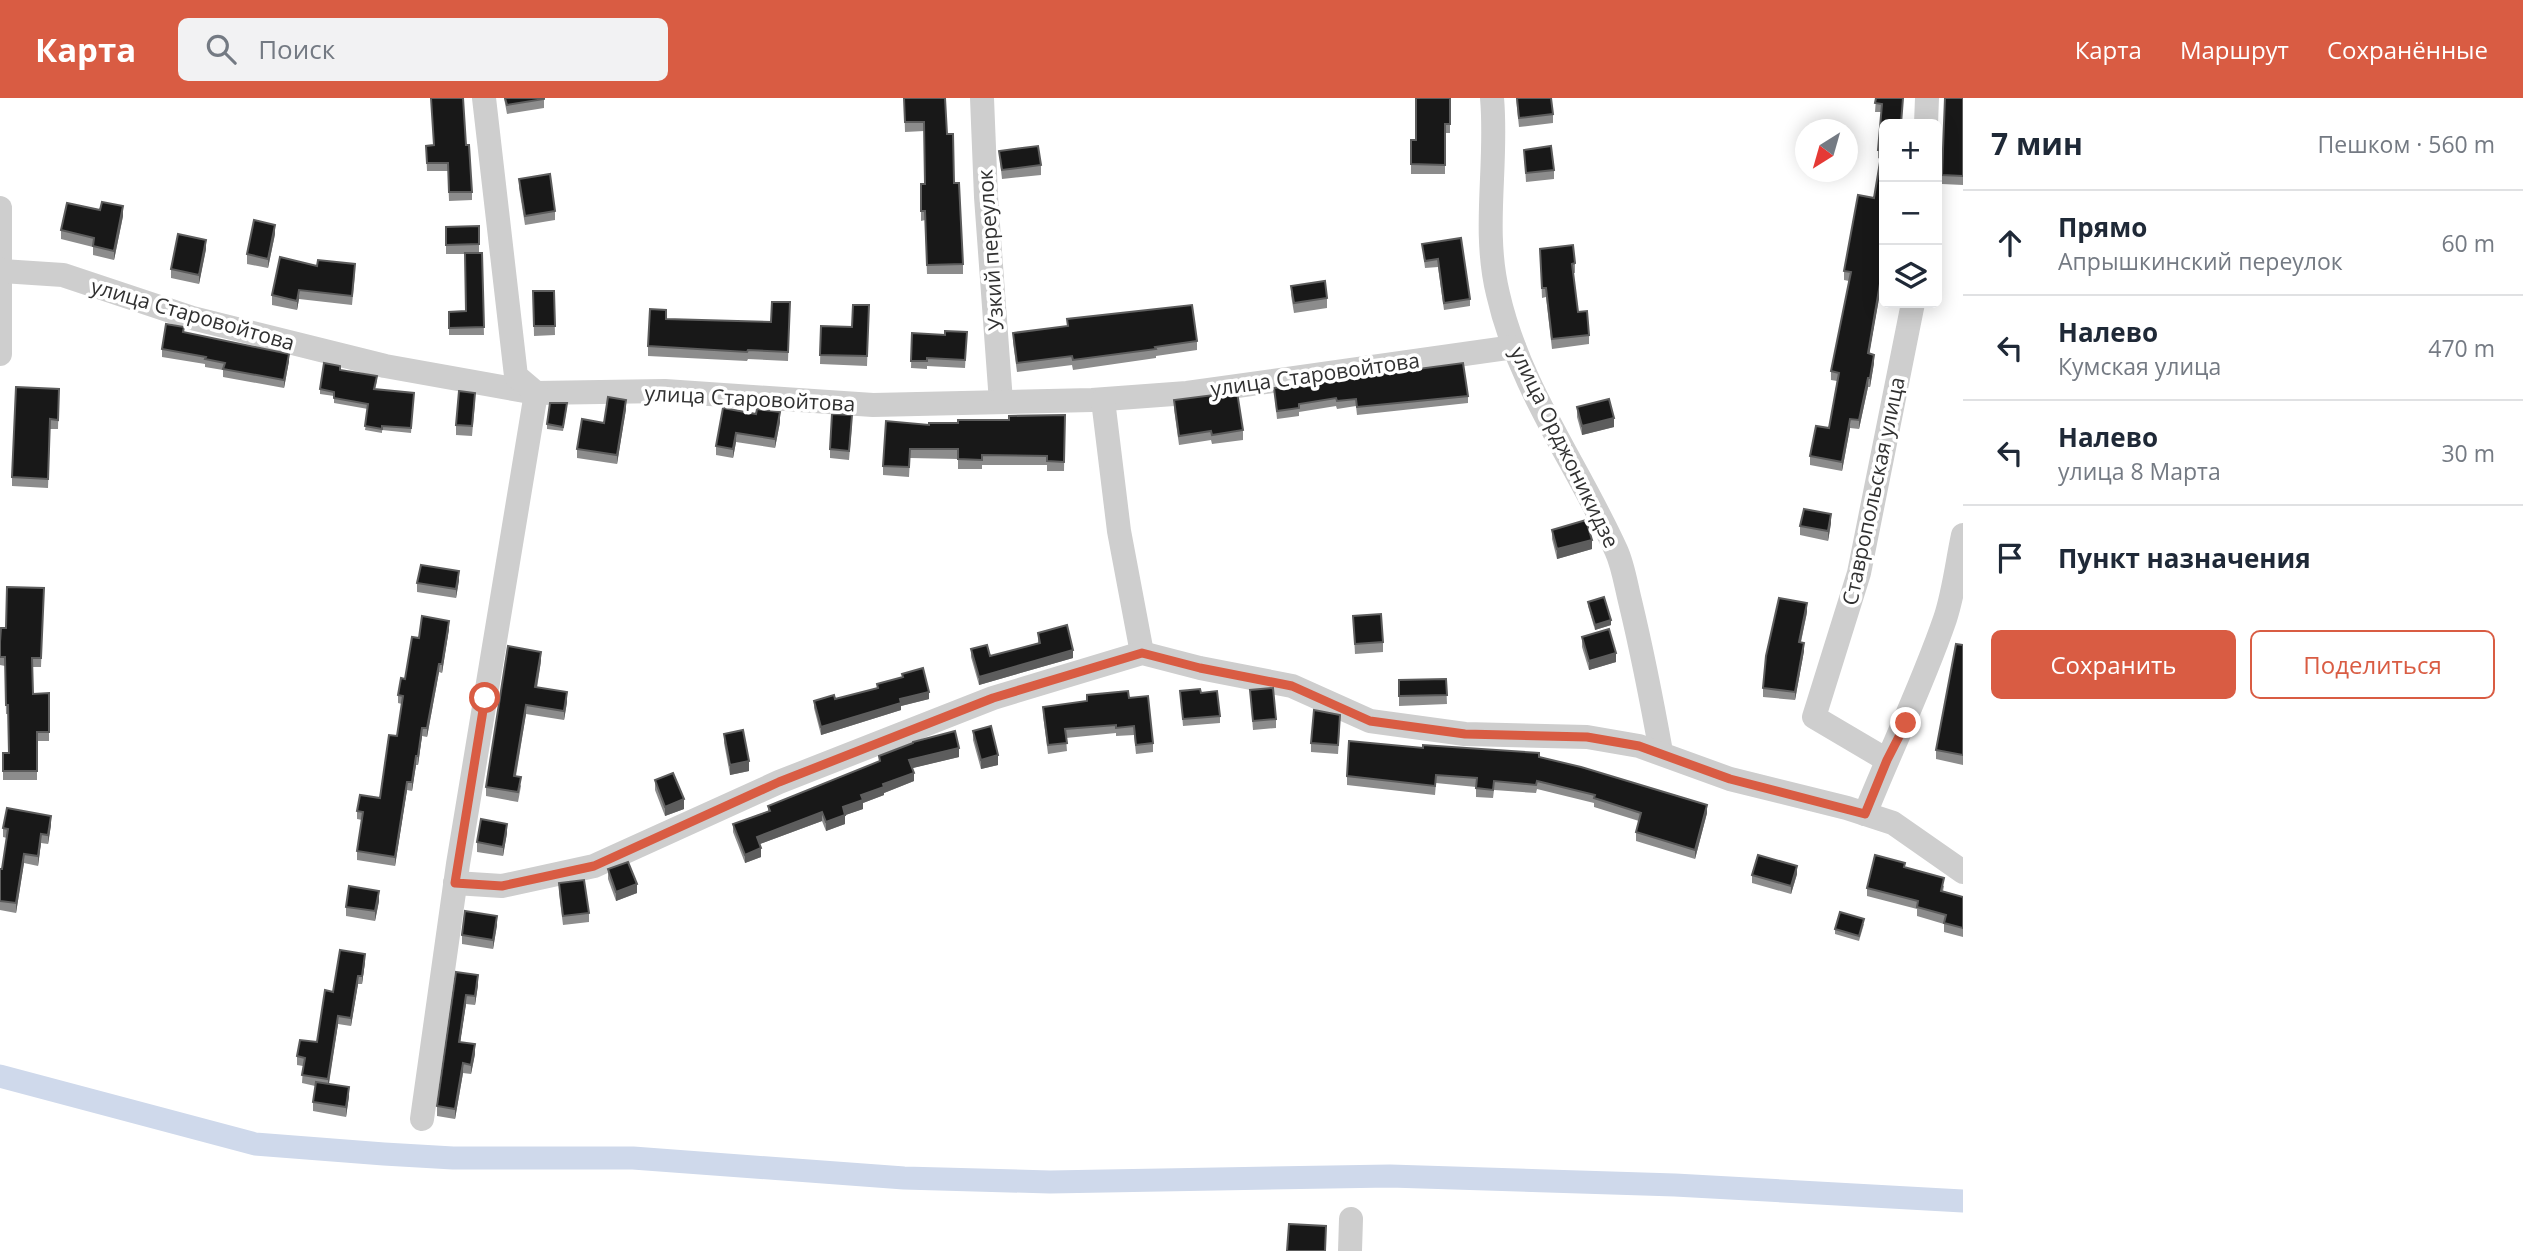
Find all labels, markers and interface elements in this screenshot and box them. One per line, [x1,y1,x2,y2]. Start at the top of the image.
search box [178,18,668,81]
text: Карта [35,27,136,72]
icon: search [202,30,240,68]
text: Поиск [258,31,335,67]
text: Карта [2075,33,2142,66]
text: Маршрут [2180,33,2289,66]
text: Сохранённые [2327,33,2488,66]
north arrow [1795,119,1858,182]
map controls [1879,119,1942,308]
button: + [1879,119,1942,182]
text: 7 мин [1991,123,2083,164]
text: Пешком · 560 m [2318,128,2495,160]
street label: Узкий переулок [970,168,1010,332]
button: − [1879,182,1942,245]
text: Прямо [2058,209,2147,245]
icon: ahead [1991,224,2029,262]
text: 60 m [2441,227,2495,259]
button: layers [1879,245,1942,308]
text: Апрышкинский переулок [2058,245,2343,277]
street label: улица Старовойтова [88,272,298,356]
text: Налево [2058,314,2158,350]
icon: left [1991,329,2029,367]
text: 470 m [2428,332,2495,364]
street label: улица Орджоникидзе [1504,342,1626,552]
street label: улица Старовойтова [1209,345,1421,403]
text: Кумская улица [2058,350,2221,382]
street label: Ставропольская улица [1835,374,1911,608]
street label: улица Старовойтова [644,379,856,417]
text: Налево [2058,419,2158,455]
icon: left [1991,434,2029,472]
text: 30 m [2441,437,2495,469]
text: улица 8 Марта [2058,455,2221,487]
icon: arrive [1991,539,2029,577]
text: Пункт назначения [2058,540,2311,576]
button: Сохранить [1991,630,2236,699]
button: Поделиться [2250,630,2495,699]
route start [469,682,500,713]
route end [1890,707,1921,738]

